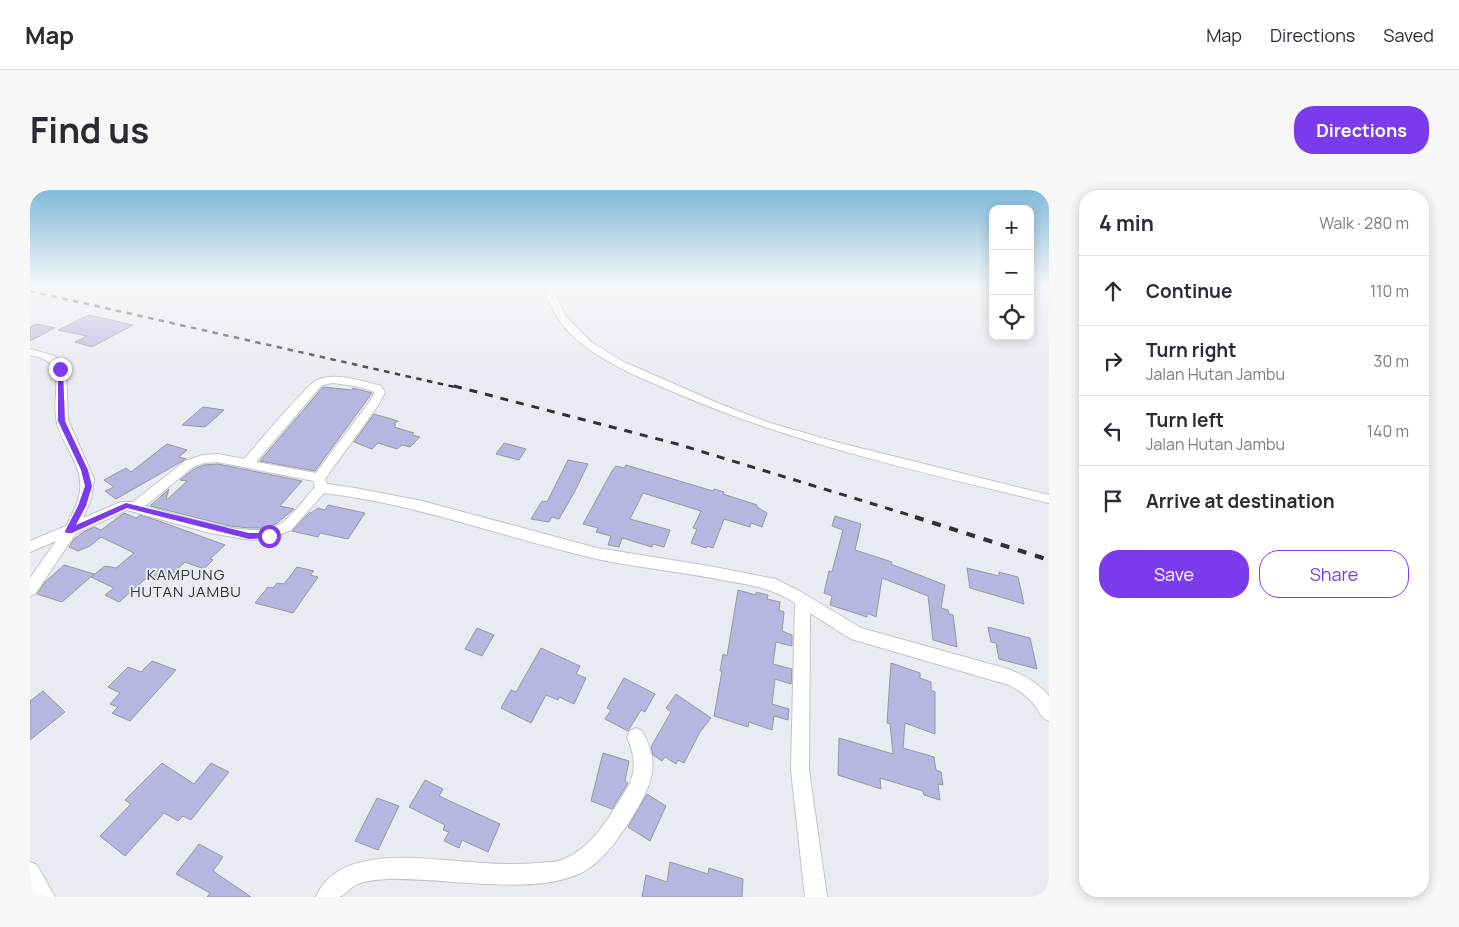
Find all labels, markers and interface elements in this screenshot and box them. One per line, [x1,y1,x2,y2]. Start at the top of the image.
text: Map [25,18,74,51]
text: Map [1206,23,1242,47]
text: Directions [1270,23,1355,47]
text: Saved [1383,23,1434,47]
text: Find us [30,106,149,154]
button: Directions [1294,106,1429,154]
map controls [989,205,1034,340]
button: + [989,205,1034,250]
text: 4 min [1099,209,1154,237]
text: Walk · 280 m [1319,212,1409,234]
button: − [989,250,1034,295]
icon: ahead [1099,277,1127,305]
text: Continue [1146,278,1232,304]
text: 110 m [1370,280,1409,302]
button: locate [989,295,1034,340]
text: Turn right [1146,337,1236,363]
icon: right [1099,347,1127,375]
text: 30 m [1374,350,1409,372]
route end [49,358,72,381]
text: Jalan Hutan Jambu [1146,363,1285,385]
text: Turn left [1146,407,1224,433]
icon: left [1099,417,1127,445]
text: 140 m [1367,420,1409,442]
text: Jalan Hutan Jambu [1146,433,1285,455]
icon: arrive [1099,487,1127,515]
text: Arrive at destination [1146,488,1335,514]
route start [258,525,281,548]
button: Save [1099,550,1249,598]
button: Share [1259,550,1409,598]
district label: KAMPUNG HUTAN JAMBU [130,564,242,602]

